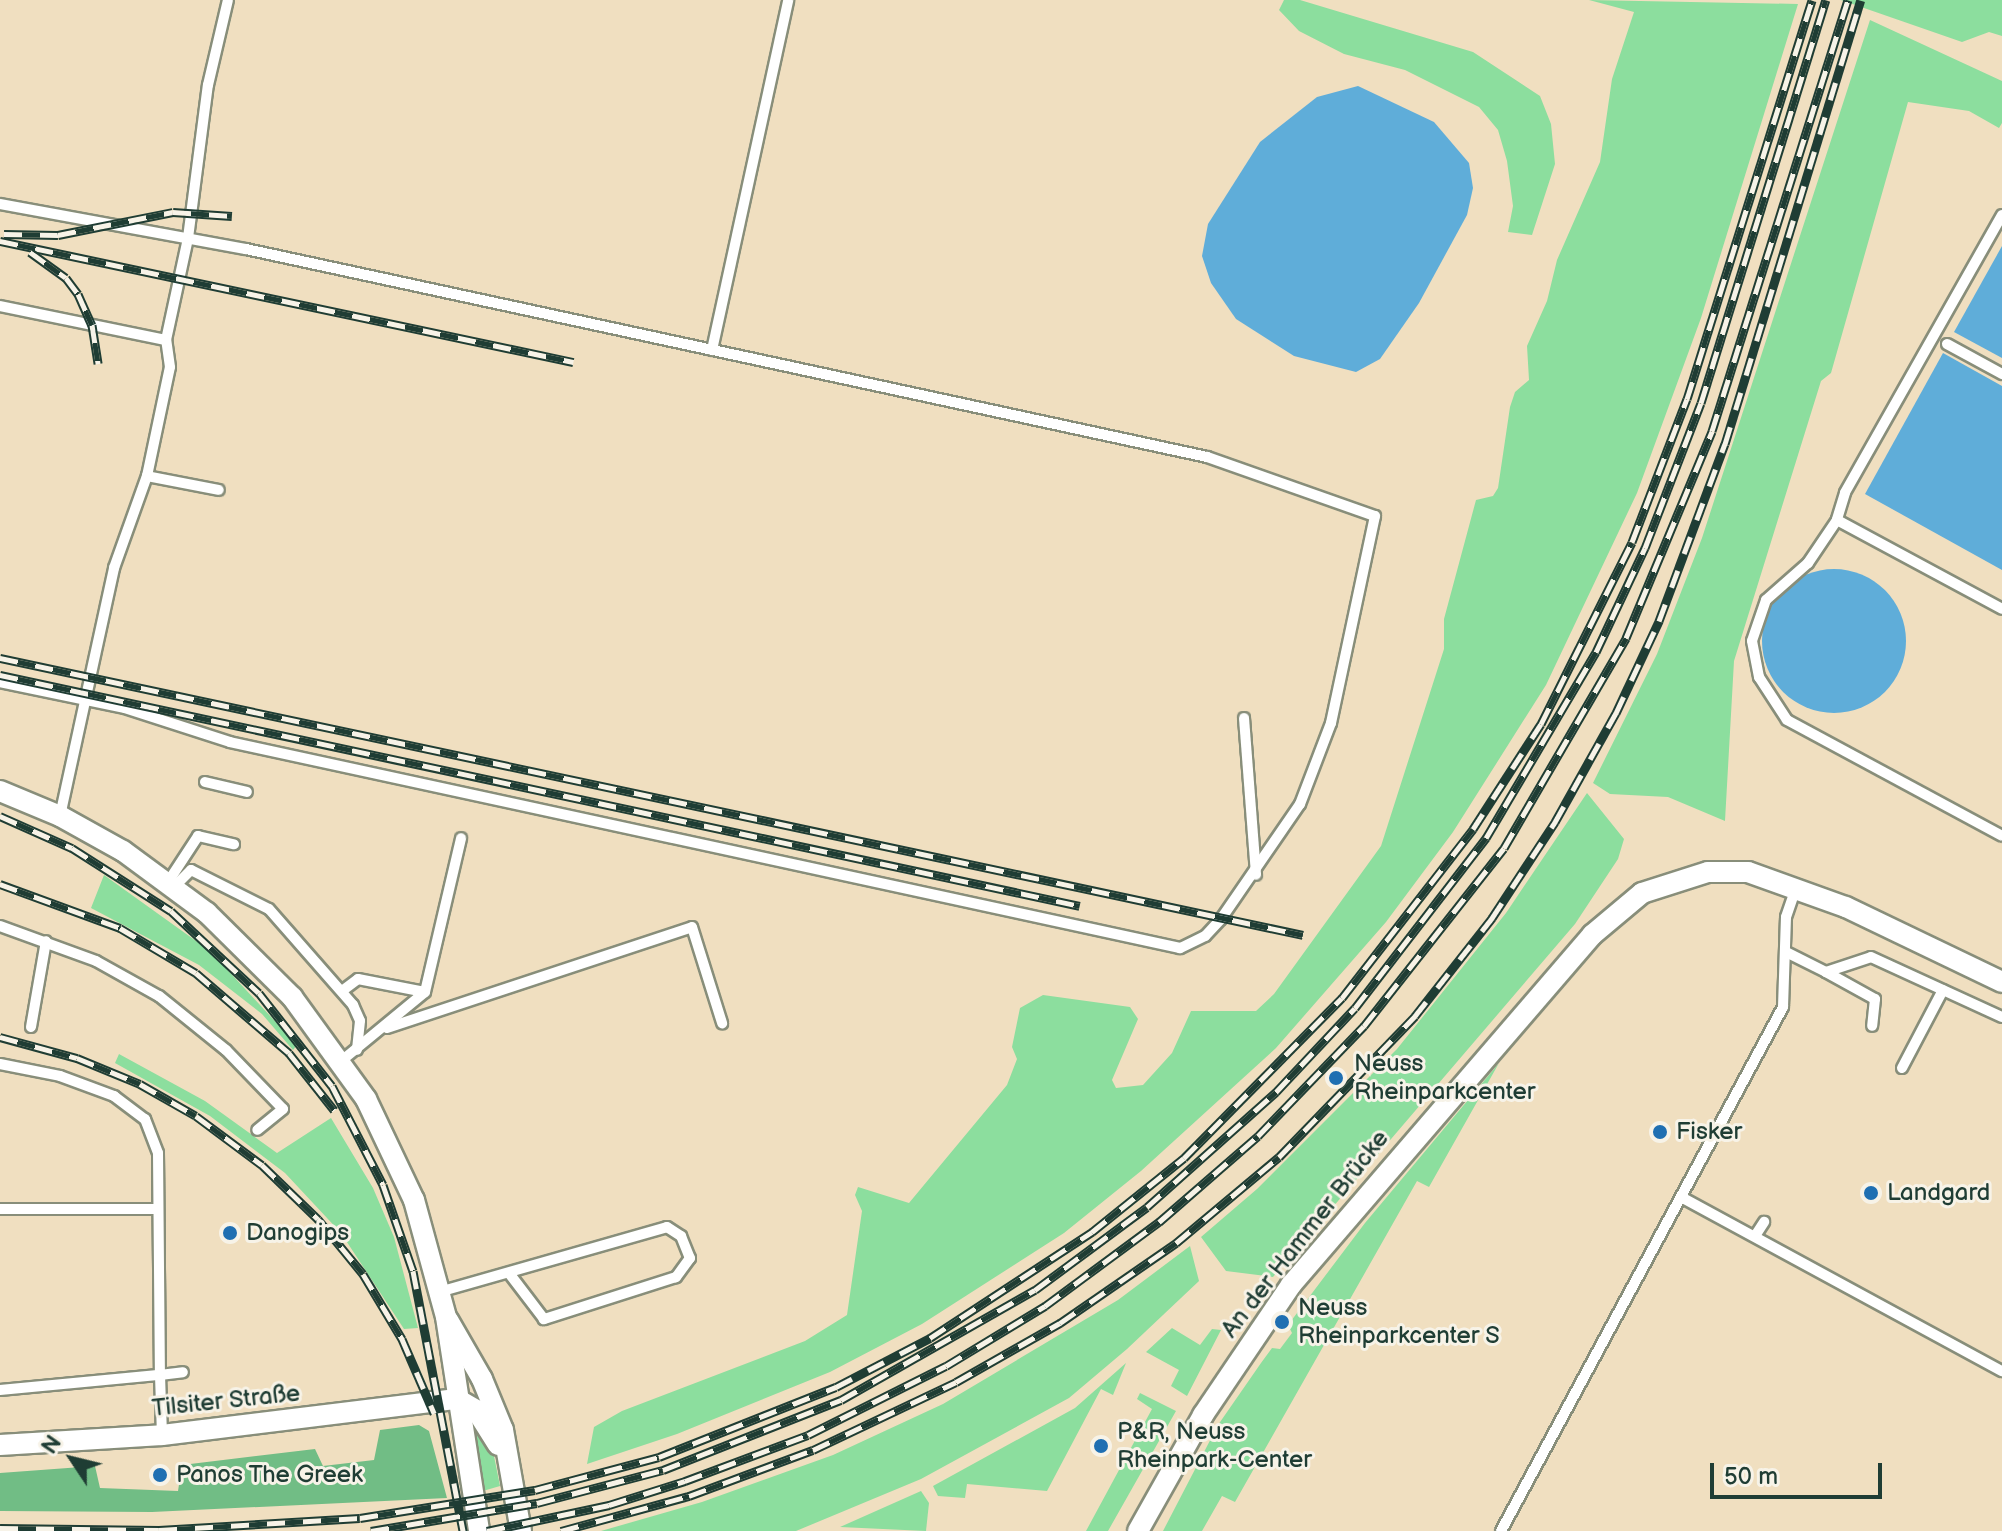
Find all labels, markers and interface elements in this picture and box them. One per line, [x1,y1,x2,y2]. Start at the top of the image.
place label: Neuss Rheinparkcenter [1354,1050,1535,1106]
marker: Neuss Rheinparkcenter [1325,1067,1347,1089]
place label: Fisker [1676,1118,1742,1146]
marker: Fisker [1651,1123,1669,1141]
street label: An der Hammer Brücke [1215,1125,1395,1343]
place label: Landgard [1887,1179,1990,1207]
marker: Landgard [1862,1184,1880,1202]
place label: Danogips [246,1219,349,1247]
marker: Danogips [221,1224,239,1242]
place label: Neuss Rheinparkcenter S [1298,1294,1500,1350]
marker: Neuss Rheinparkcenter S [1273,1313,1291,1331]
street label: Tilsiter Straße [150,1379,302,1423]
place label: P&R, Neuss Rheinpark-Center [1117,1418,1312,1474]
north arrow [32,1419,112,1499]
text: N [36,1430,68,1459]
marker: P&R, Neuss Rheinpark-Center [1092,1437,1110,1455]
scale bar [1714,1447,1886,1497]
place label: Panos The Greek [176,1461,363,1489]
text: 50 m [1724,1462,1778,1491]
marker: Panos The Greek [151,1466,169,1484]

